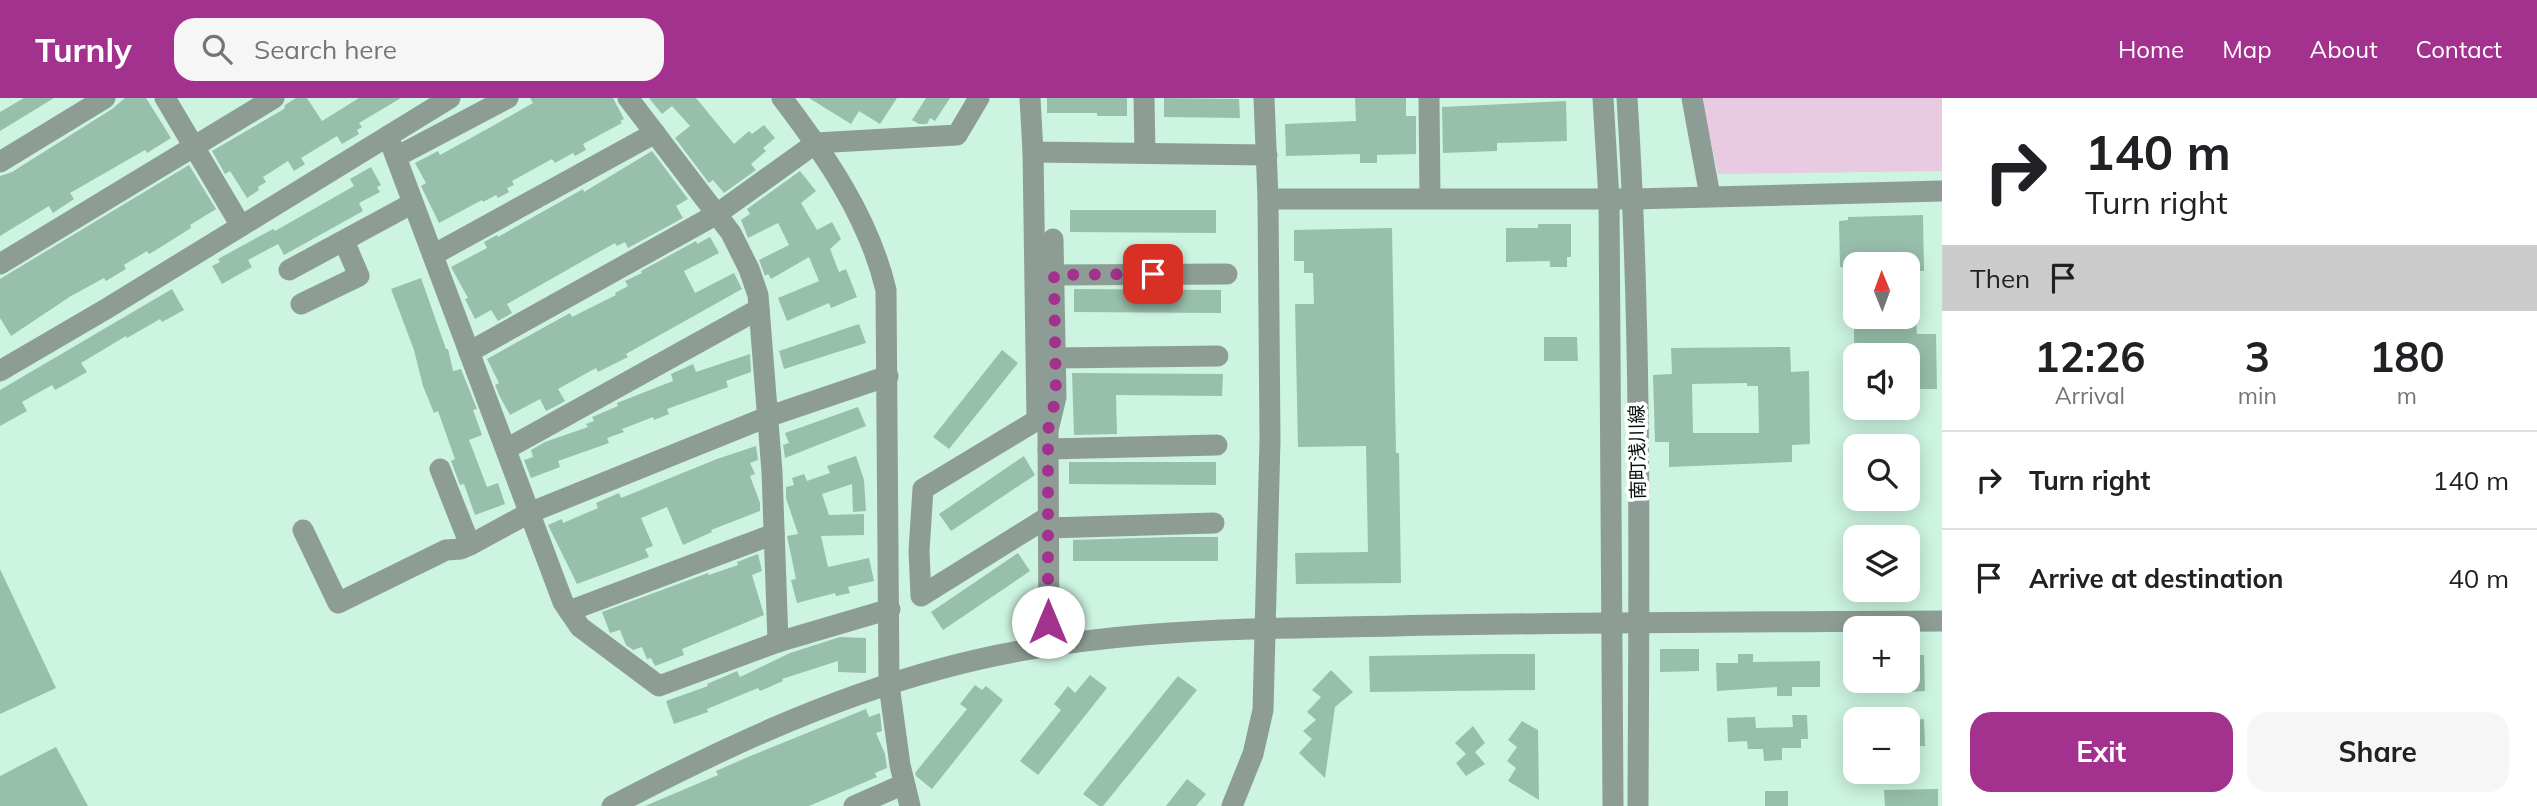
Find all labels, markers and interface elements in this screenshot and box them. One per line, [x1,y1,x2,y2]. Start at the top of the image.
search box [174,18,664,81]
text: Turnly [35,29,132,70]
icon: search [198,30,236,68]
text: Search here [254,33,397,66]
text: Home [2118,34,2184,64]
text: Map [2222,34,2272,64]
text: About [2310,34,2378,64]
text: Contact [2416,34,2502,64]
text: 140 m [2085,121,2231,182]
icon: right [1970,126,2061,217]
text: Turn right [2085,182,2228,222]
pin [1123,244,1183,304]
north arrow [1843,252,1920,329]
map controls [1843,252,1920,784]
icon: arrive [1134,255,1172,293]
icon: arrive [2044,259,2082,297]
text: Then [1970,262,2030,295]
text: 12:26 [2034,330,2145,383]
text: 3 [2245,330,2270,383]
text: 180 [2369,330,2445,383]
button: sound [1843,343,1920,420]
text: Arrival [2055,381,2125,410]
text: min [2238,381,2277,410]
text: m [2397,381,2417,410]
street label: 南町浅川線 [1624,404,1650,500]
button: search [1843,434,1920,511]
icon: right [1970,461,2008,499]
text: Turn right [2029,464,2150,497]
text: 140 m [2433,464,2509,497]
button: layers [1843,525,1920,602]
icon: arrive [1970,559,2008,597]
text: Arrive at destination [2029,562,2284,595]
text: 40 m [2448,562,2509,595]
position arrow [1011,585,1085,659]
button: + [1843,616,1920,693]
button: − [1843,707,1920,784]
button: Exit [1970,712,2233,792]
button: Share [2247,712,2509,792]

